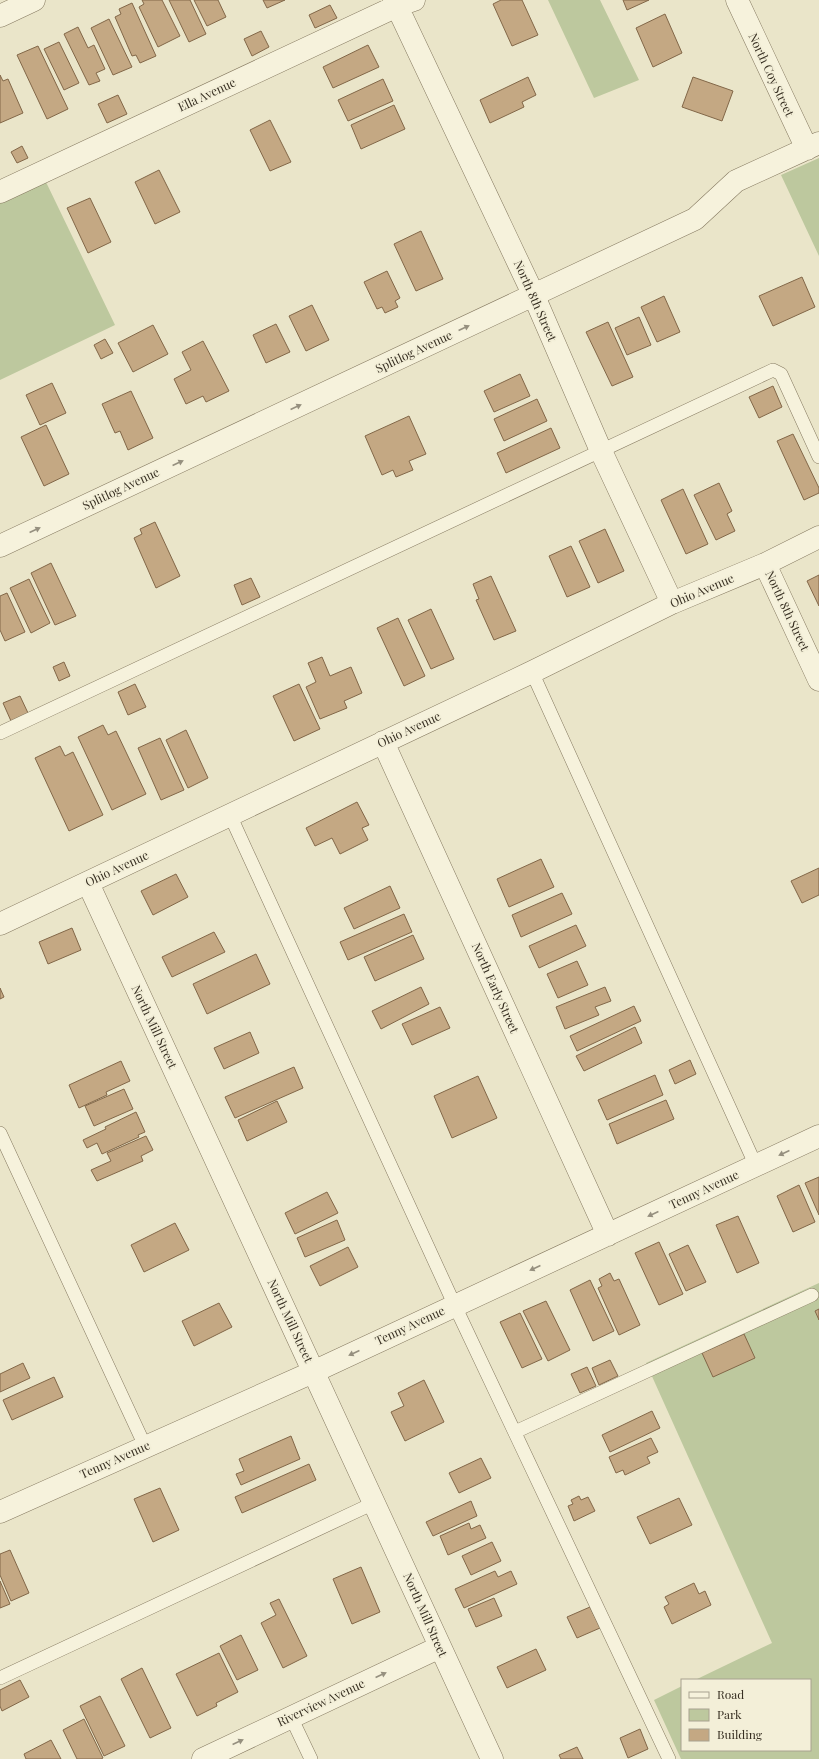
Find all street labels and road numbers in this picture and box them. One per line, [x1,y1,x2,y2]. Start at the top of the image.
street label: North Coy Street [746,30,799,119]
street label: Ella Avenue [175,74,238,114]
street label: North 8th Street [511,258,561,344]
street label: Splitlog Avenue [373,326,455,376]
street label: Splitlog Avenue [80,463,162,513]
street label: North 8th Street [762,568,814,654]
street label: Ohio Avenue [667,569,736,611]
street label: Ohio Avenue [374,707,443,751]
street label: Ohio Avenue [82,846,151,890]
street label: North Early Street [469,940,523,1036]
street label: North Mill Street [129,982,182,1072]
street label: Tenny Avenue [666,1166,741,1212]
street label: North Mill Street [265,1276,318,1366]
street label: Tenny Avenue [372,1302,447,1348]
street label: Tenny Avenue [77,1436,152,1482]
street label: North Mill Street [400,1570,452,1660]
street label: Riverview Avenue [274,1675,367,1729]

